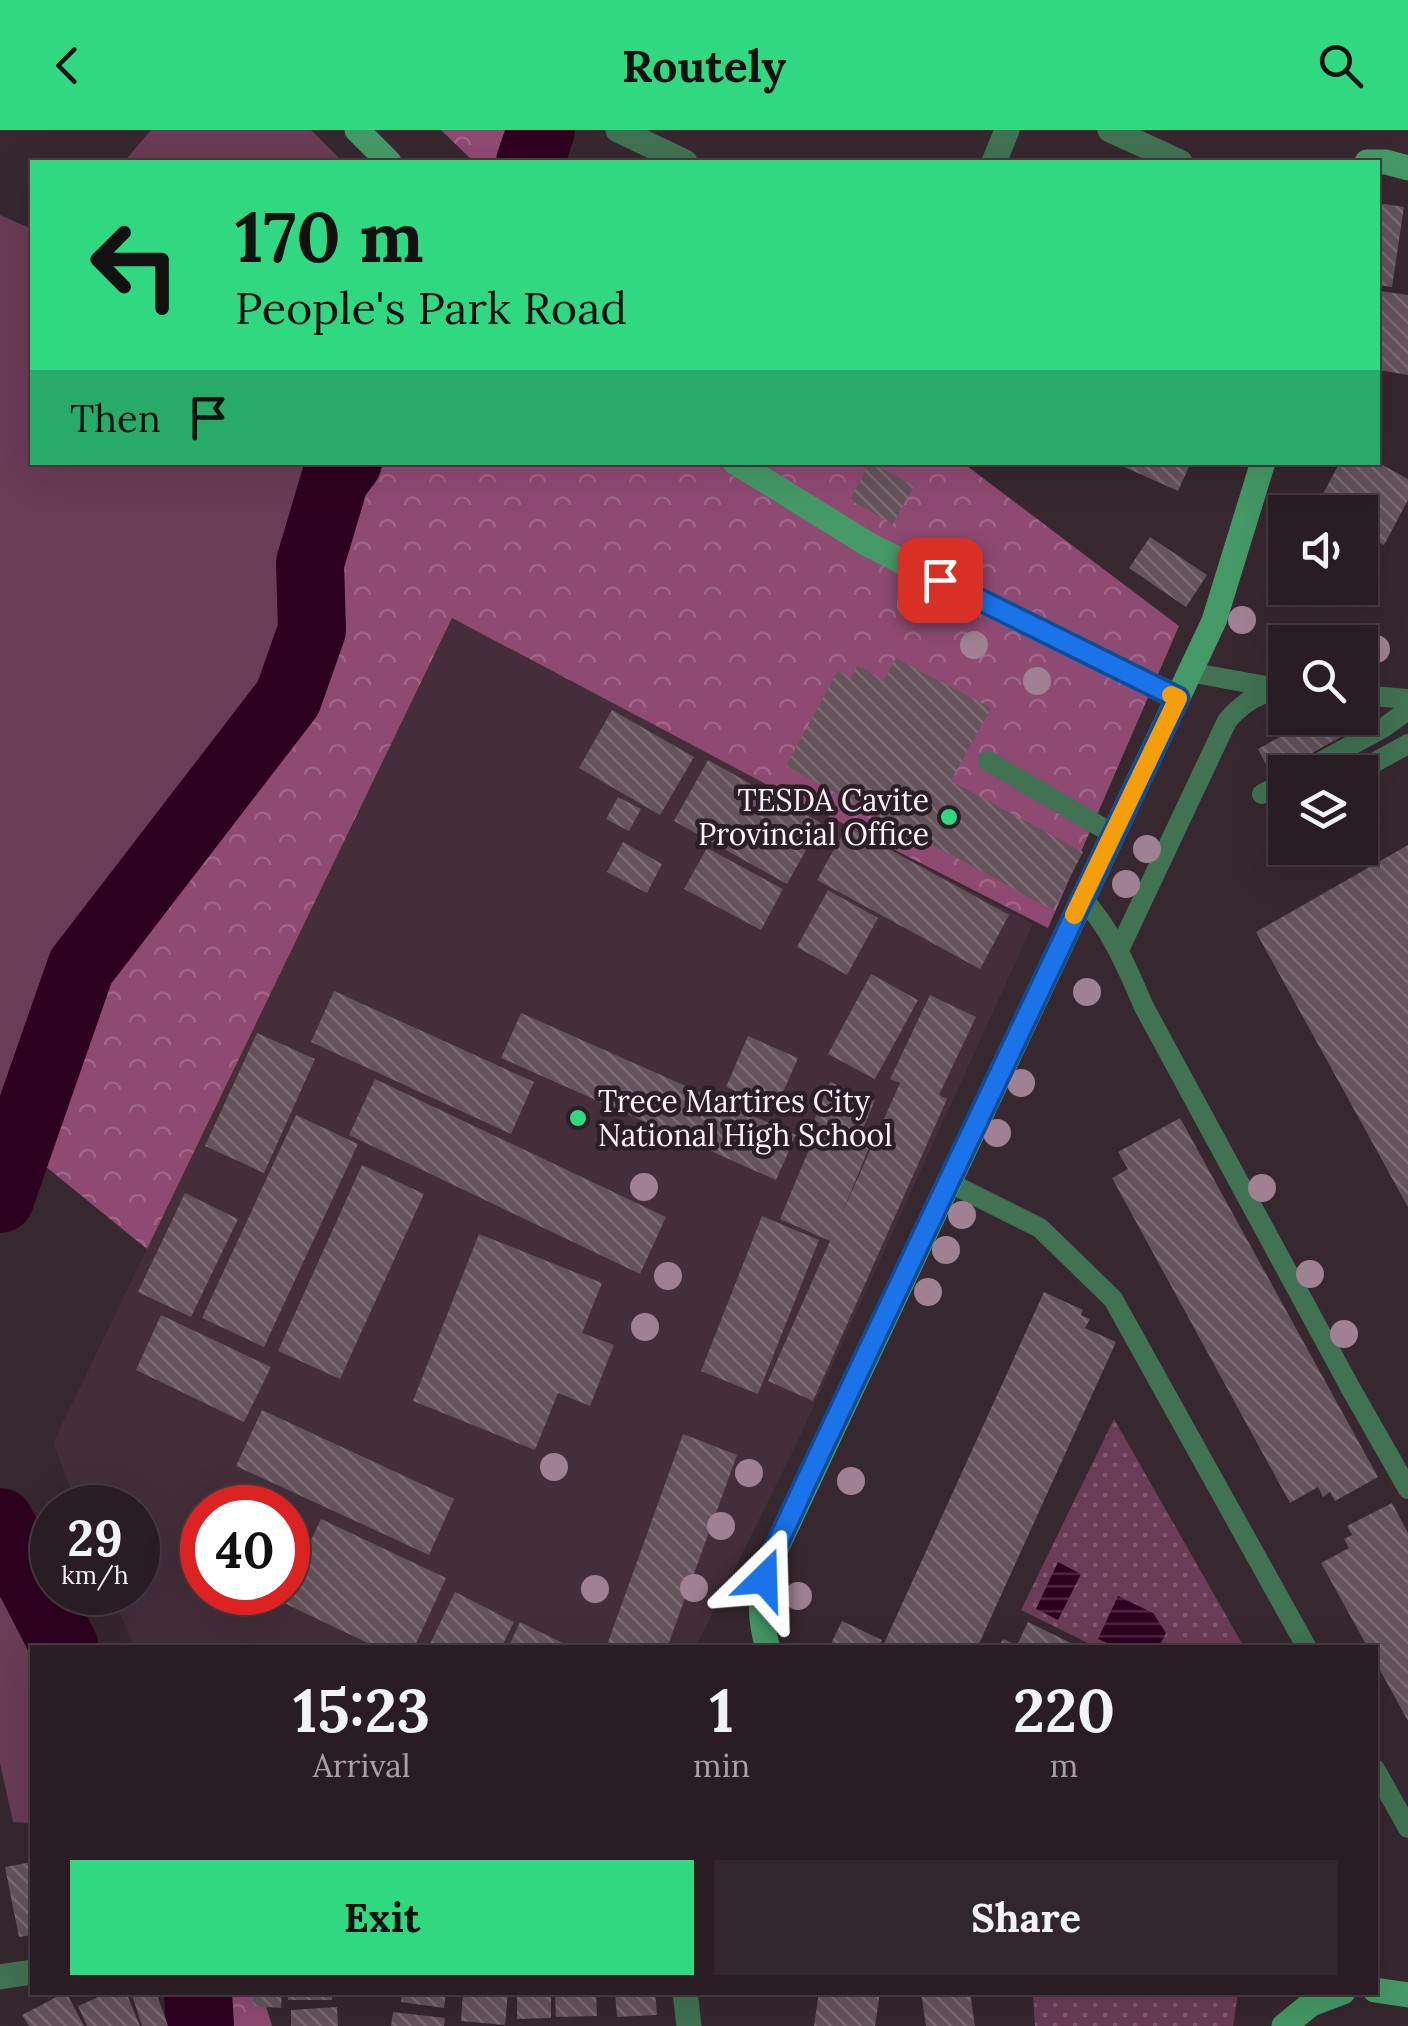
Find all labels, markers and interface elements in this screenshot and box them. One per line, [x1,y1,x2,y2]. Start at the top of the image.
text: Routely [622,37,786,94]
icon: back [40,38,95,93]
icon: search [1313,38,1368,93]
text: 170 m [235,192,424,281]
icon: left [70,200,200,330]
text: People's Park Road [235,279,627,336]
icon: arrive [181,390,236,445]
text: Then [70,394,161,442]
map controls [1268,495,1378,865]
button: sound [1268,495,1378,605]
pin [898,538,983,623]
icon: arrive [913,553,968,608]
button: search [1268,625,1378,735]
button: layers [1268,755,1378,865]
place label: TESDA Cavite Provincial Office [698,781,929,853]
marker: TESDA Cavite Provincial Office [938,806,960,828]
place label: Trece Martires City National High School [598,1082,892,1155]
marker: Trece Martires City National High School [567,1107,589,1129]
speed limit sign: 40 [180,1485,310,1615]
text: 29 [67,1506,123,1570]
position arrow [712,1527,816,1631]
text: km/h [61,1559,129,1591]
text: 15:23 [293,1672,430,1748]
text: 1 [709,1672,734,1748]
text: 220 [1013,1672,1115,1748]
text: Arrival [313,1745,410,1786]
text: min [693,1745,750,1786]
text: m [1050,1745,1078,1786]
button: Exit [70,1860,694,1975]
button: Share [714,1860,1338,1975]

